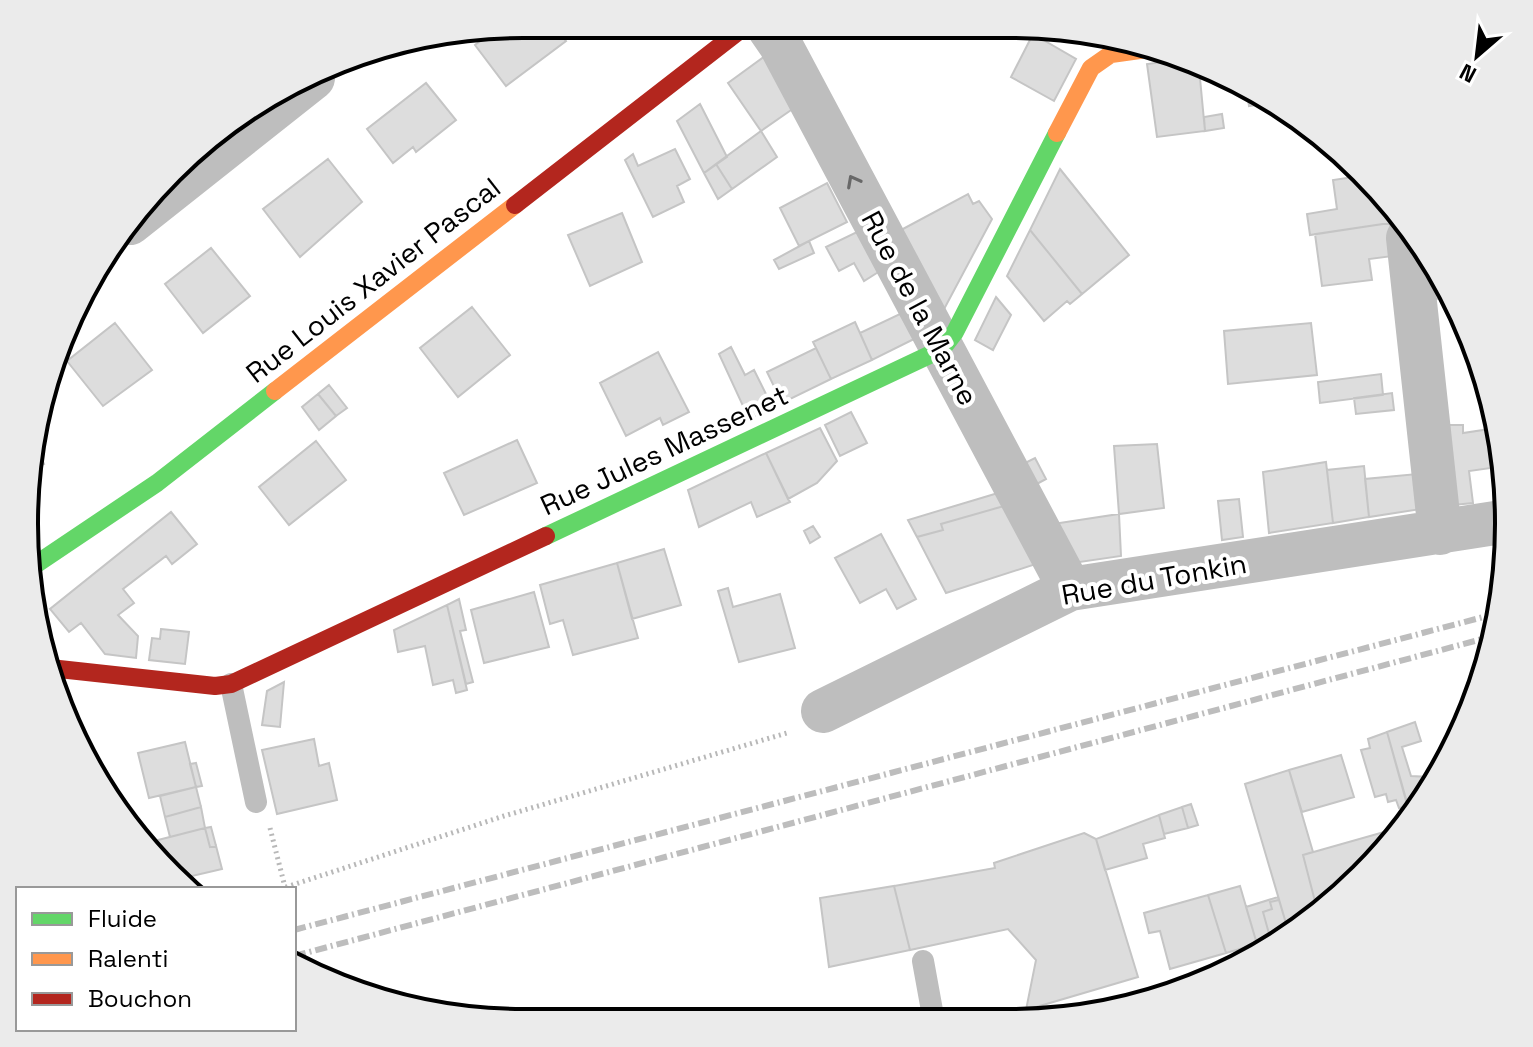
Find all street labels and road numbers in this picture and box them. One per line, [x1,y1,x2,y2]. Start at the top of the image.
street label: Rue Louis Xavier Pascal [238,169,508,391]
street label: Rue de la Marne [854,205,986,411]
street label: Rue Jules Massenet [534,377,794,523]
street label: Rue du Tonkin [1059,545,1249,613]

